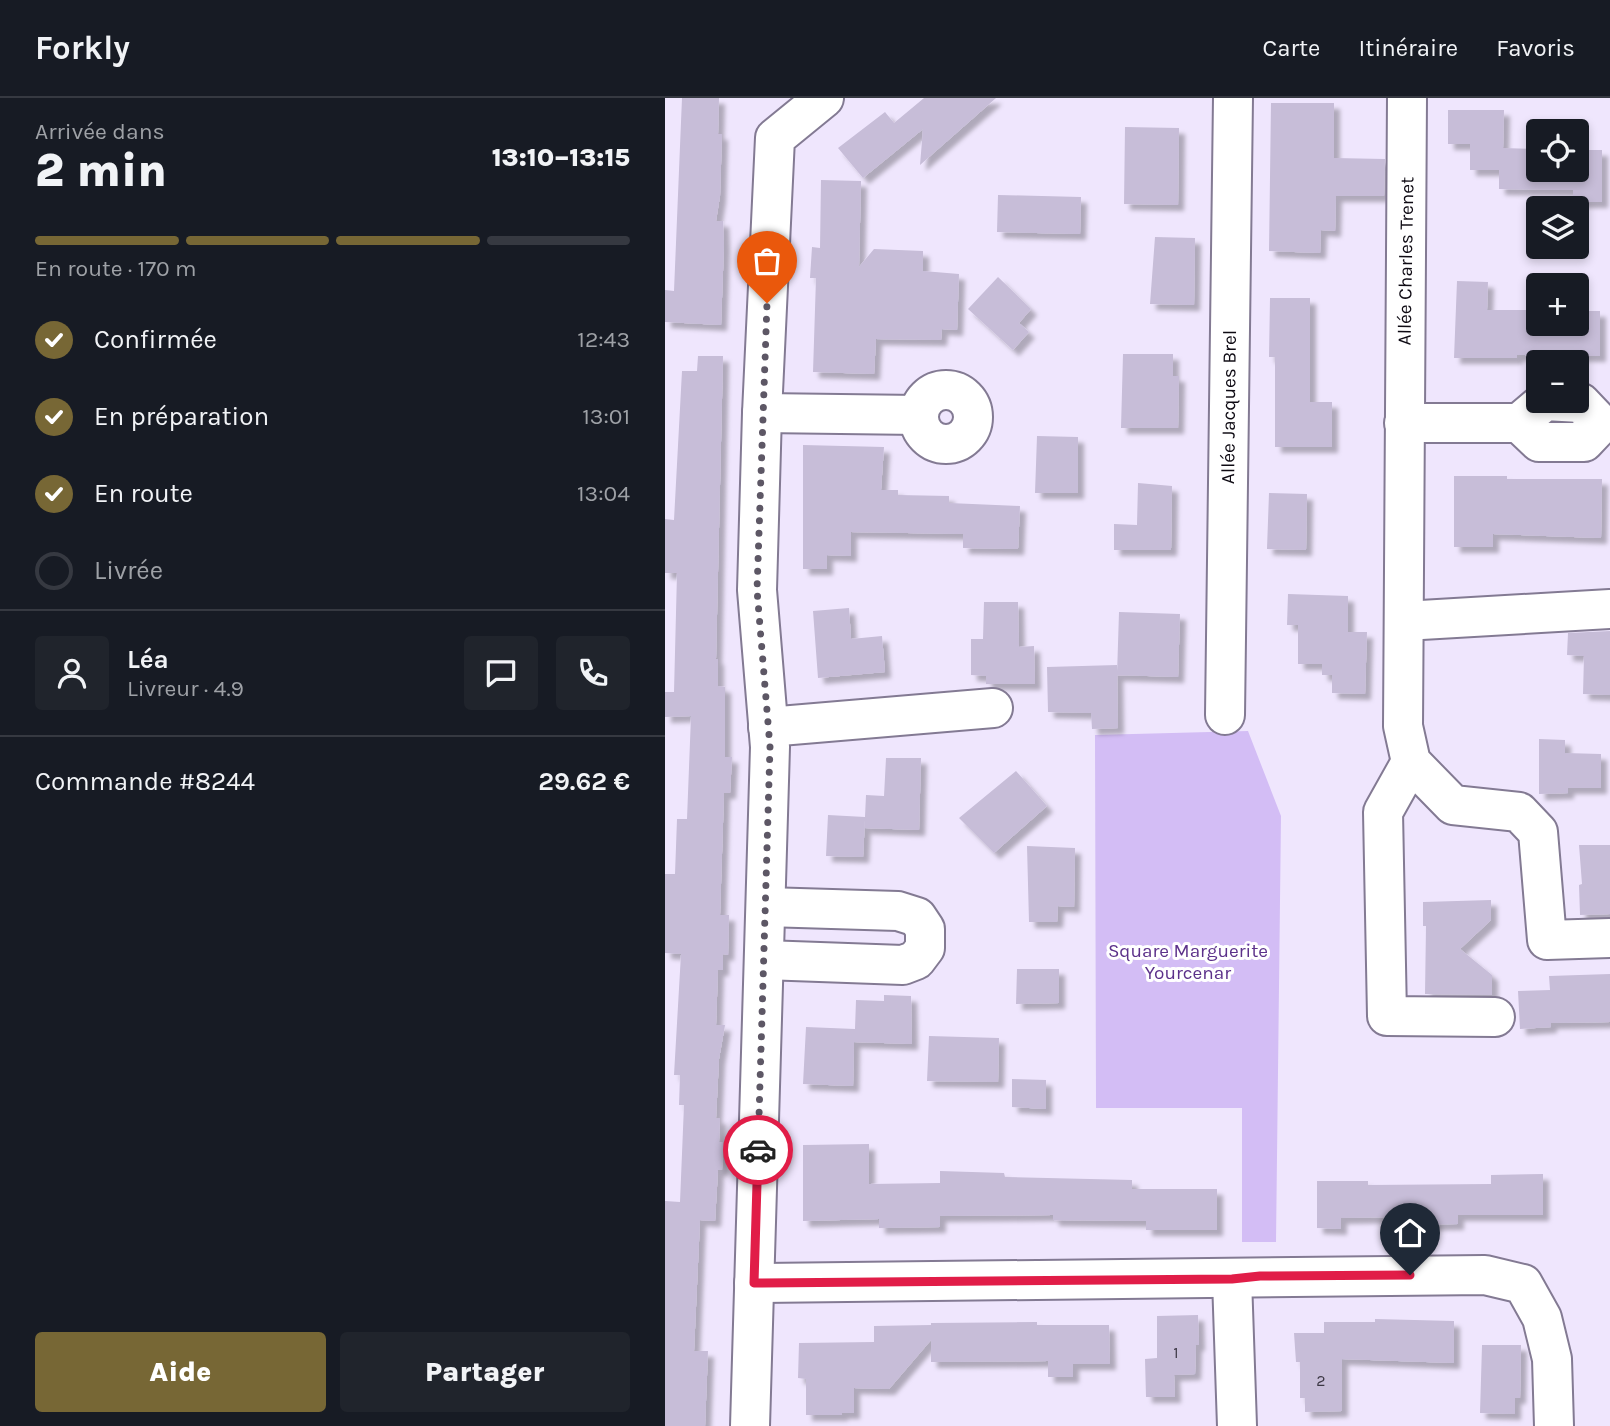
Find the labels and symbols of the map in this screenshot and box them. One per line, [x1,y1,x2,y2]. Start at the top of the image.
street label: Allée Charles Trenet [1394,176,1418,346]
pin [737,231,797,303]
street label: Allée Jacques Brel [1217,330,1241,484]
park label: Square Marguerite Yourcenar [1108,940,1268,984]
courier [723,1115,793,1185]
pin [1380,1203,1440,1275]
house number: 1 [1173,1343,1179,1362]
house number: 2 [1316,1371,1326,1390]

